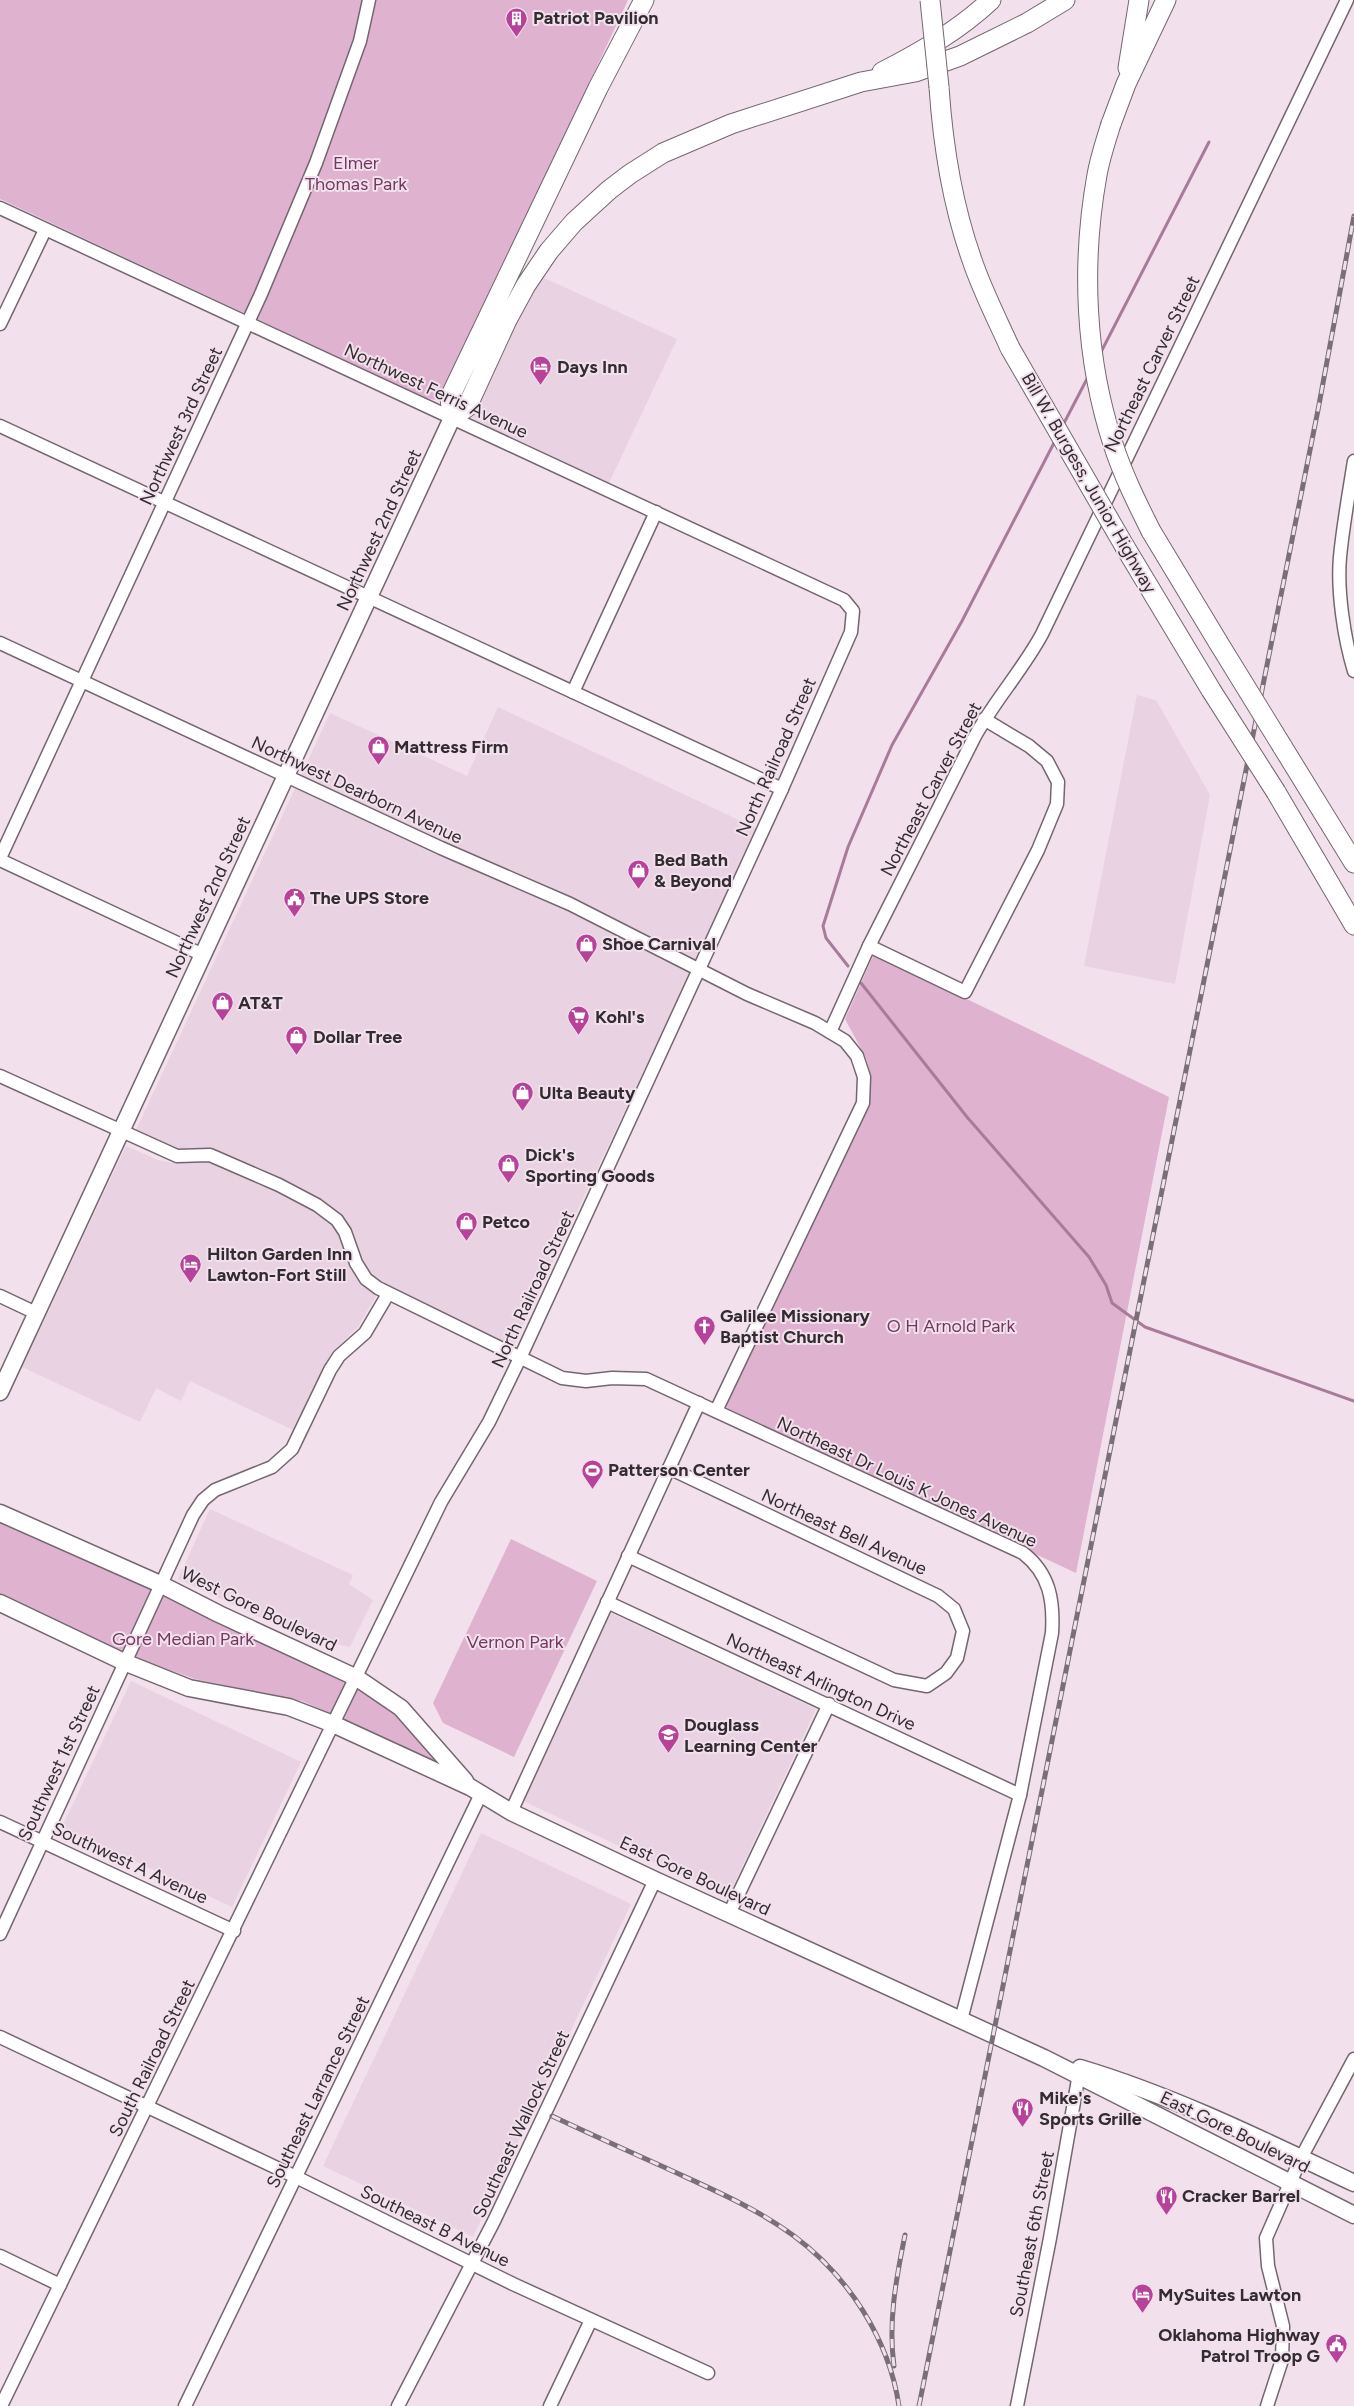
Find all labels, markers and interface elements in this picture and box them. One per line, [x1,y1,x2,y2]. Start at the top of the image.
building icon: Patriot Pavilion [505,6,529,37]
place label: Patriot Pavilion [533,7,659,29]
park label: Elmer Thomas Park [305,152,407,195]
street label: Northeast Carver Street [1100,272,1205,456]
street label: Northwest Ferris Avenue [341,339,531,443]
street label: Northwest 3rd Street [135,343,227,509]
hotel icon: Days Inn [529,355,553,386]
place label: Days Inn [557,356,628,378]
street label: Bill W. Burgess, Junior Highway [1017,369,1162,598]
street label: Northwest 2nd Street [332,445,426,614]
street label: North Railroad Street [731,674,821,840]
street label: Northeast Carver Street [876,698,986,880]
street label: Northwest Dearborn Avenue [248,731,466,849]
shop icon: Mattress Firm [366,735,390,766]
place label: Mattress Firm [394,736,509,758]
street label: Northwest 2nd Street [161,812,255,981]
place label: Bed Bath & Beyond [654,849,732,892]
shop icon: Bed Bath & Beyond [626,858,650,889]
public building icon: The UPS Store [282,886,306,917]
place label: The UPS Store [310,887,429,909]
shop icon: Shoe Carnival [574,932,598,963]
place label: Shoe Carnival [602,933,716,955]
shop icon: AT&T [210,991,234,1022]
place label: AT&T [238,992,283,1014]
supermarket icon: Kohl's [567,1005,591,1036]
place label: Kohl's [595,1006,645,1028]
shop icon: Dollar Tree [285,1025,309,1056]
place label: Dollar Tree [313,1026,402,1048]
shop icon: Ulta Beauty [511,1081,535,1112]
place label: Ulta Beauty [539,1082,636,1104]
place label: Dick's Sporting Goods [525,1144,655,1187]
shop icon: Dick's Sporting Goods [497,1153,521,1184]
street label: North Railroad Street [487,1206,579,1371]
shop icon: Petco [454,1210,478,1241]
place label: Petco [482,1211,530,1233]
place label: Hilton Garden Inn Lawton-Fort Still [207,1243,352,1286]
hotel icon: Hilton Garden Inn Lawton-Fort Still [179,1252,203,1283]
place label: Galilee Missionary Baptist Church [720,1305,870,1348]
church icon: Galilee Missionary Baptist Church [692,1314,716,1345]
park label: O H Arnold Park [887,1315,1015,1337]
street label: Northeast Dr Louis K Jones Avenue [773,1412,1041,1552]
sports icon: Patterson Center [580,1458,604,1489]
place label: Patterson Center [608,1459,750,1481]
street label: Northeast Bell Avenue [758,1484,930,1580]
street label: West Gore Boulevard [178,1562,340,1656]
park label: Gore Median Park [112,1628,254,1650]
street label: Northeast Arlington Drive [723,1628,919,1736]
park label: Vernon Park [467,1631,564,1653]
street label: Southwest 1st Street [13,1682,105,1844]
place label: Douglass Learning Center [684,1714,818,1757]
school or university icon: Douglass Learning Center [656,1723,680,1754]
street label: Southwest A Avenue [49,1817,211,1909]
street label: East Gore Boulevard [616,1831,774,1921]
street label: South Railroad Street [104,1975,200,2140]
street label: Southeast Larrance Street [262,1992,374,2192]
street label: Southeast Wallock Street [468,2027,574,2221]
street label: East Gore Boulevard [1156,2086,1314,2178]
place label: Mike's Sports Grille [1039,2087,1142,2130]
restaurant icon: Mike's Sports Grille [1011,2096,1035,2127]
street label: Southeast 6th Street [1005,2149,1059,2319]
street label: Southeast B Avenue [357,2180,513,2272]
restaurant icon: Cracker Barrel [1154,2184,1178,2215]
place label: Cracker Barrel [1182,2185,1300,2207]
hotel icon: MySuites Lawton [1130,2283,1154,2314]
place label: MySuites Lawton [1158,2284,1301,2306]
place label: Oklahoma Highway Patrol Troop G [1158,2324,1321,2367]
public building icon: Oklahoma Highway Patrol Troop G [1324,2333,1348,2364]

